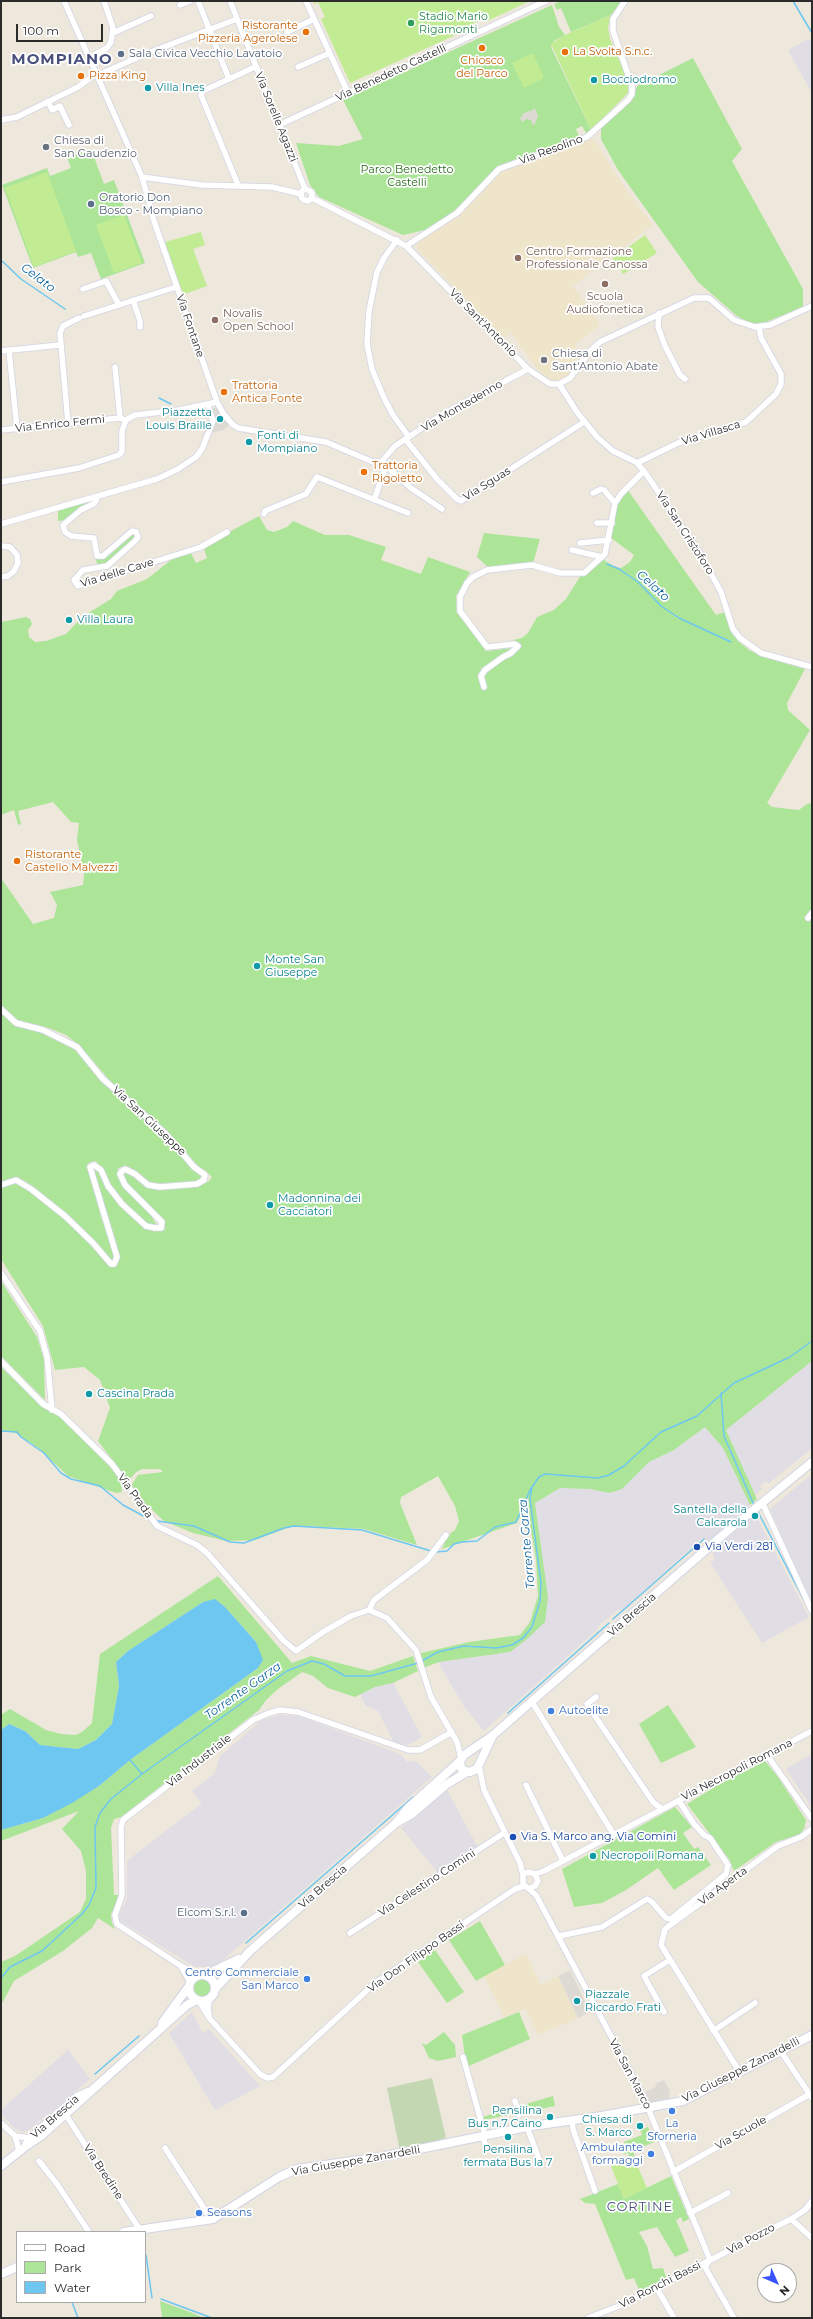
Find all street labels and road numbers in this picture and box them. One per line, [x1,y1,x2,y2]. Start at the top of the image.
street label: Via Benedetto Castelli [334,42,448,104]
street label: Via Sorelle Agazzi [252,70,300,164]
street label: Via Resolino [517,132,585,168]
street label: Via Sant'Antonio [446,286,520,360]
street label: Via Fontane [173,293,207,359]
street label: Via Montedenno [419,377,505,435]
street label: Via Enrico Fermi [14,413,106,435]
street label: Via Villasca [680,418,742,448]
street label: Via Sguas [461,464,513,504]
street label: Via San Cristoforo [653,489,717,577]
street label: Via delle Cave [79,556,155,590]
street label: Via San Giuseppe [109,1084,189,1158]
street label: Via Prada [114,1471,156,1521]
street label: Via Brescia [605,1590,659,1640]
street label: Via Industriale [164,1732,234,1790]
street label: Via Necropoli Romana [679,1736,795,1804]
street label: Via Celestino Comini [376,1847,478,1919]
street label: Via Brescia [296,1862,350,1912]
street label: Via Aperta [696,1864,750,1908]
street label: Via Don Filippo Bassi [365,1919,467,1995]
street label: Via Giuseppe Zanardelli [680,2035,802,2105]
street label: Via San Marco [606,2037,654,2111]
street label: Via Brescia [28,2092,82,2142]
street label: Via Scuole [713,2113,769,2153]
street label: Via Bredine [80,2142,126,2202]
street label: Via Giuseppe Zanardelli [291,2143,421,2179]
street label: Via Pozzo [725,2221,777,2257]
street label: Via Ronchi Bassi [617,2259,703,2311]

